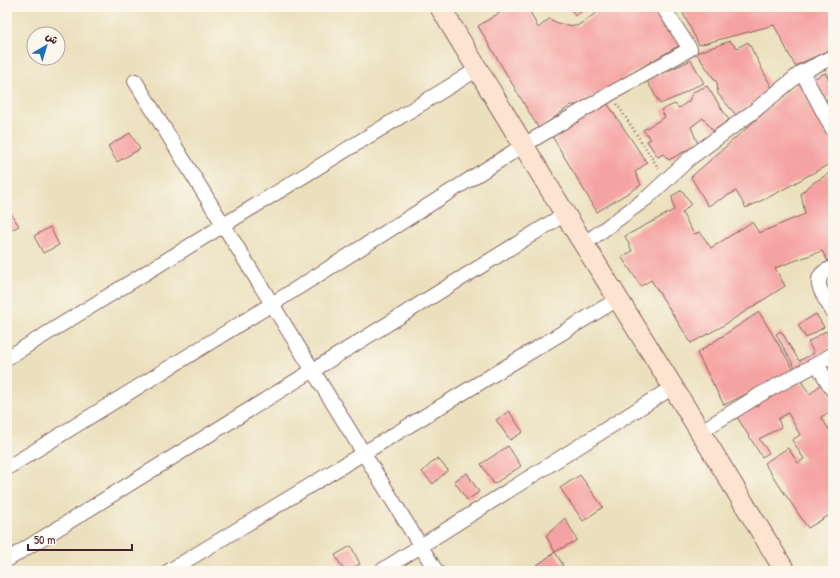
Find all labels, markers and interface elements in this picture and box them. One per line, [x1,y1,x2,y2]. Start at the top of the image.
north arrow [26,26,66,66]
text: ش [43,29,61,47]
scale bar [28,526,132,552]
text: 50 m [34,531,55,548]

